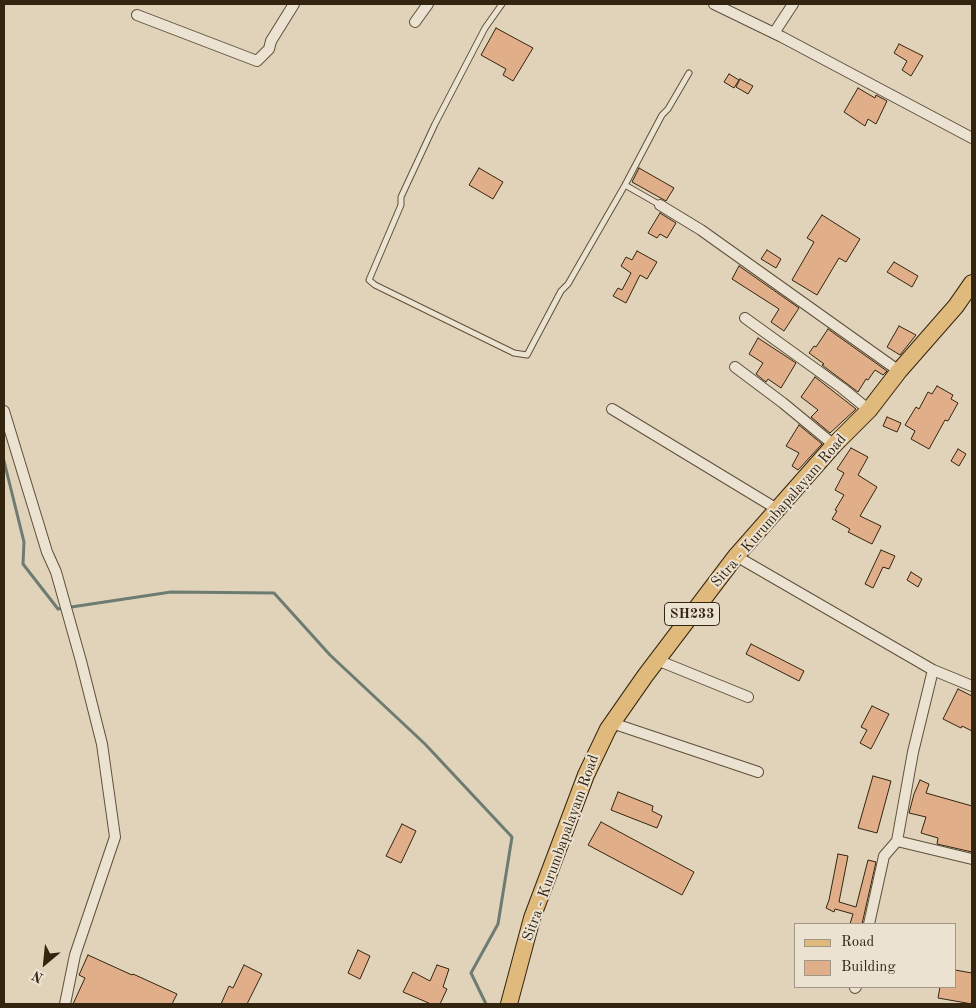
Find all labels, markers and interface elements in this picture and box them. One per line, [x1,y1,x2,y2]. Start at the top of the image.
street label: Sitra - Kurumbapalayam Road [707,431,851,591]
road number: SH233 [664,602,720,626]
street label: Sitra - Kurumbapalayam Road [519,752,603,944]
legend [794,923,956,988]
text: Road [841,935,874,950]
north arrow [20,938,70,988]
text: Building [841,960,896,975]
text: N [30,968,46,985]

